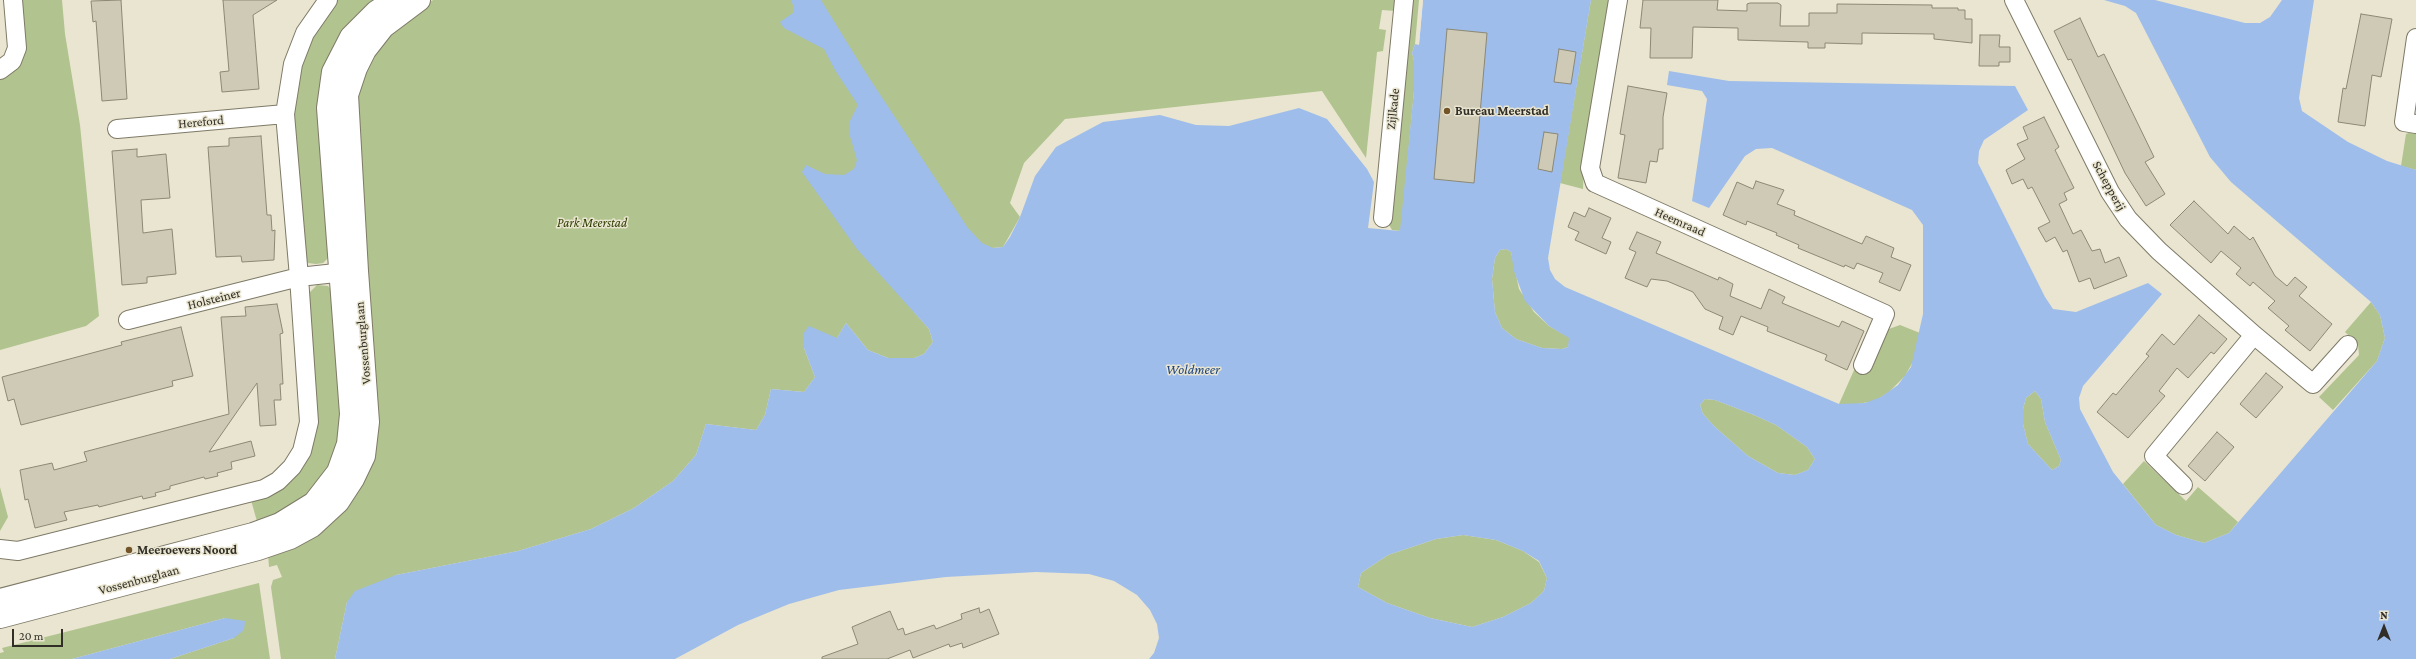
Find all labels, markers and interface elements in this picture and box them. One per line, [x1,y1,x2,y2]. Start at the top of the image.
street label: Zijlkade [1383,88,1403,130]
place label: Bureau Meerstad [1455,103,1549,119]
marker: Bureau Meerstad [1442,106,1452,116]
street label: Hereford [178,112,224,132]
street label: Schepperij [2089,158,2129,214]
street label: Heemraad [1652,204,1708,240]
park label: Park Meerstad [557,215,627,231]
street label: Holsteiner [186,285,242,313]
street label: Vossenburglaan [352,301,374,385]
water label: Woldmeer [1166,362,1220,378]
place label: Meeroevers Noord [137,542,237,558]
marker: Meeroevers Noord [124,545,134,555]
street label: Vossenburglaan [97,562,181,598]
north arrow [2364,607,2404,647]
text: N [2380,609,2388,621]
scale bar [14,621,65,647]
text: 20 m [19,629,43,643]

